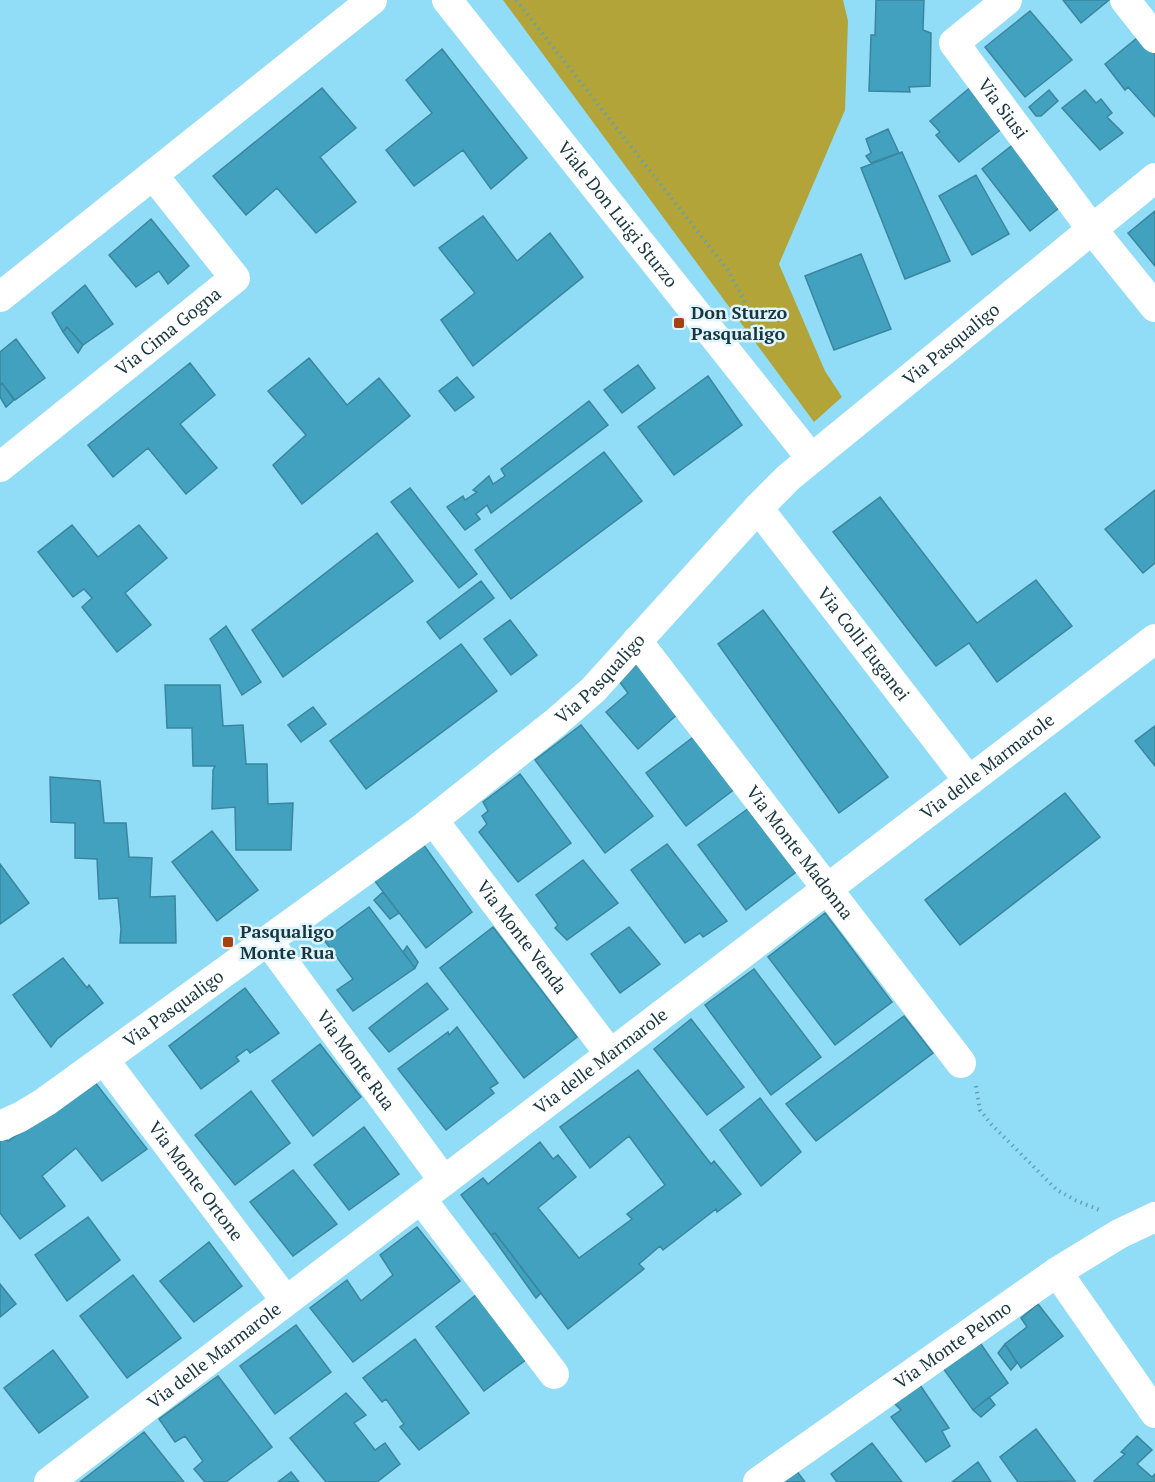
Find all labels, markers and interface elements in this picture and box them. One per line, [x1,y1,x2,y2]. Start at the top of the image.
street label: Via Siusi [973,73,1034,143]
street label: Viale Don Luigi Sturzo [553,136,684,292]
street label: Via Cima Gogna [110,281,225,381]
street label: Via Pasqualigo [897,297,1004,390]
place label: Don Sturzo Pasqualigo [691,300,787,345]
marker: Don Sturzo Pasqualigo [672,316,686,330]
street label: Via Colli Euganei [812,582,916,705]
street label: Via Pasqualigo [550,628,650,729]
street label: Via delle Marmarole [915,707,1059,825]
street label: Via Monte Madonna [741,780,859,924]
street label: Via Monte Venda [472,875,573,998]
place label: Pasqualigo Monte Rua [240,919,335,964]
marker: Pasqualigo Monte Rua [221,935,235,949]
street label: Via Pasqualigo [118,963,228,1052]
street label: Via delle Marmarole [529,1002,672,1119]
street label: Via Monte Rua [312,1005,401,1115]
street label: Via Monte Ortone [143,1116,249,1245]
street label: Via Monte Pelmo [889,1295,1015,1394]
street label: Via delle Marmarole [142,1296,286,1414]

